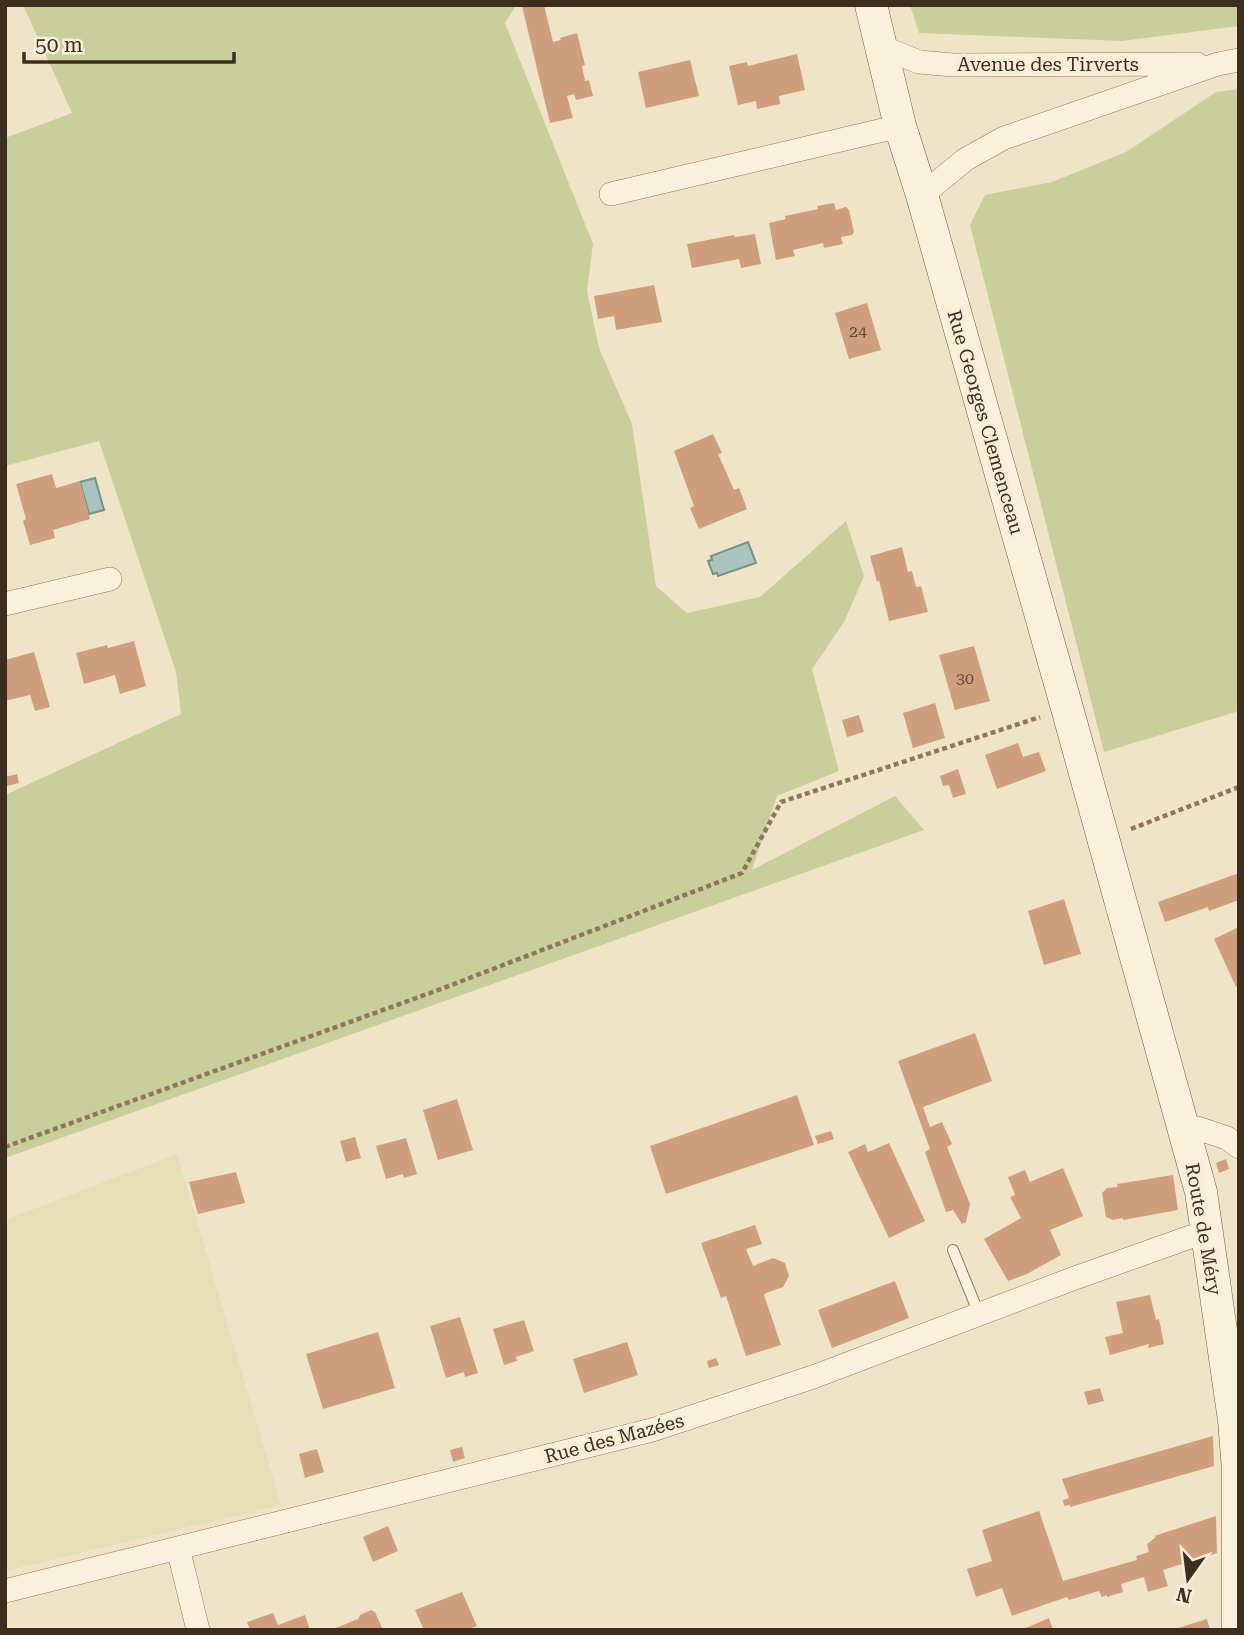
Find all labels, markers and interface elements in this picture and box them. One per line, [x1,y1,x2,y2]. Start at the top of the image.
scale bar [24,21,234,65]
text: 50 m [35,33,83,57]
street label: Avenue des Tirverts [957,53,1139,76]
street label: Rue Georges Clemenceau [942,307,1029,537]
house number: 24 [849,322,867,341]
house number: 30 [956,669,974,688]
street label: Route de Méry [1181,1161,1227,1298]
street label: Rue des Mazées [542,1409,686,1468]
north arrow [1153,1544,1223,1614]
text: N [1174,1582,1194,1608]

